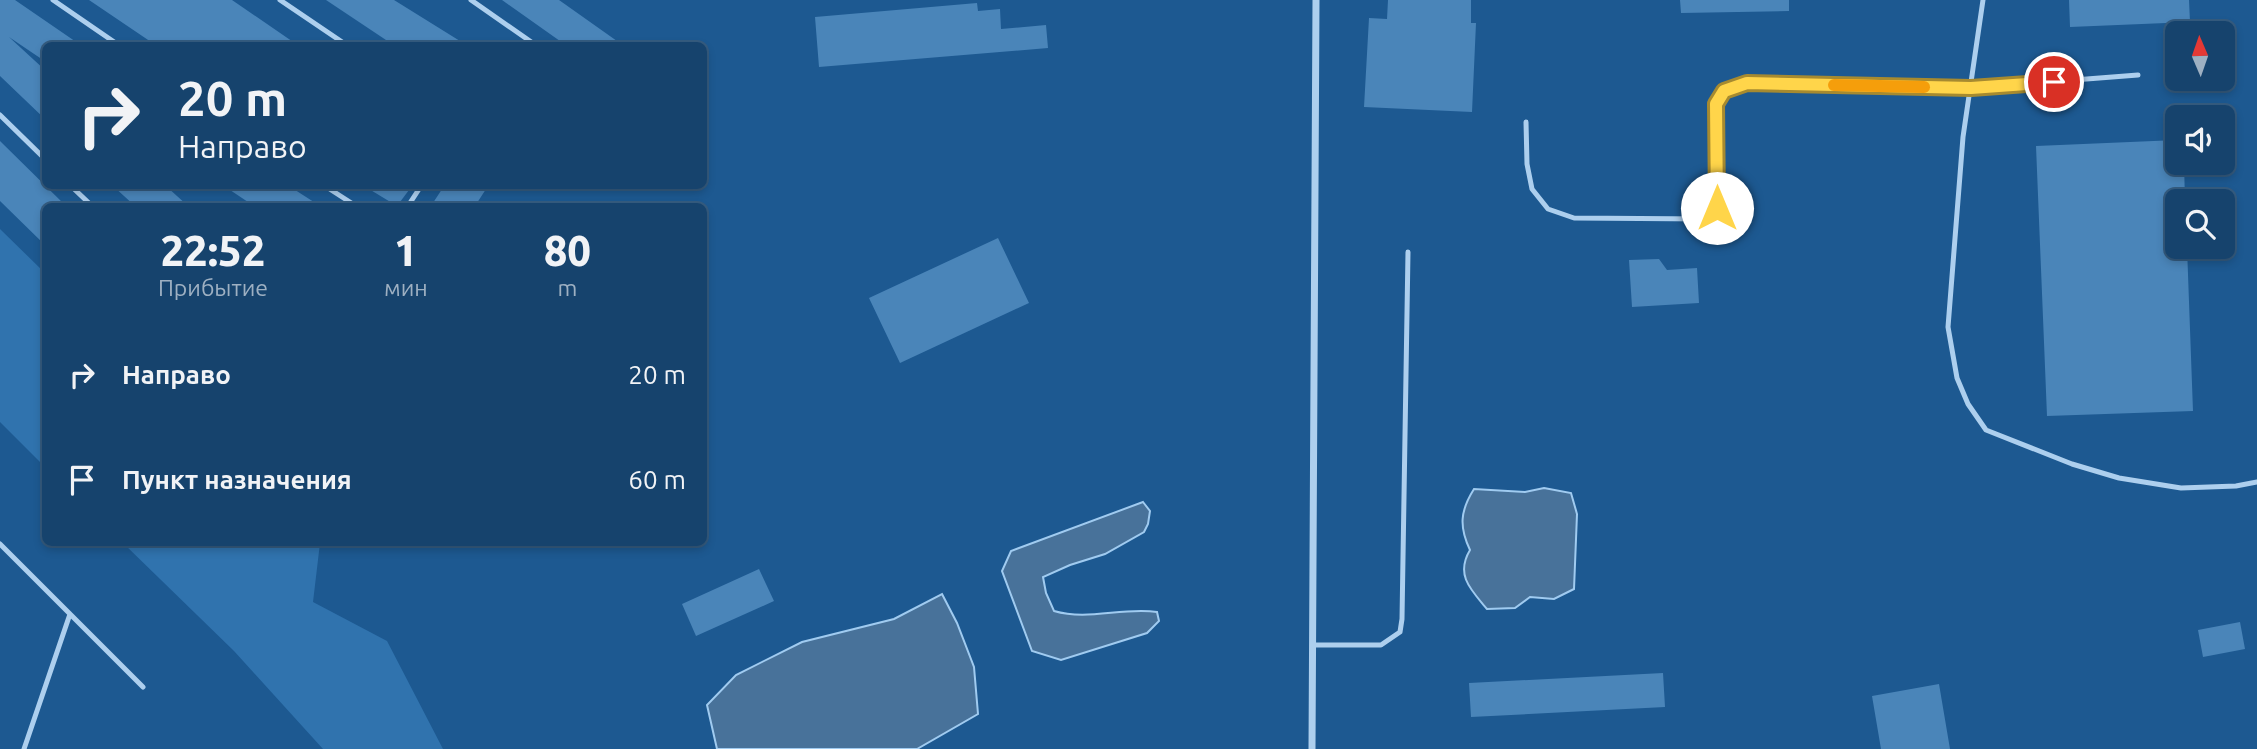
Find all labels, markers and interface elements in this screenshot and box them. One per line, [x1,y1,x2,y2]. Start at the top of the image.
north arrow [2165,21,2235,91]
map controls [2165,21,2235,259]
pin [2024,52,2084,112]
icon: arrive [2035,63,2073,101]
icon: right [63,70,154,161]
text: 20 m [178,70,287,125]
button: sound [2165,105,2235,175]
text: Направо [178,128,307,164]
position arrow [1680,171,1754,245]
button: search [2165,189,2235,259]
text: 22:52 [160,227,266,274]
text: 1 [394,227,418,274]
text: 80 [544,227,591,274]
text: Прибытие [158,275,268,300]
text: мин [384,275,428,300]
text: m [557,275,577,300]
icon: right [63,356,101,394]
text: Направо [122,360,231,389]
text: 20 m [628,360,686,389]
icon: arrive [63,461,101,499]
text: Пункт назначения [122,465,352,494]
text: 60 m [628,465,686,494]

